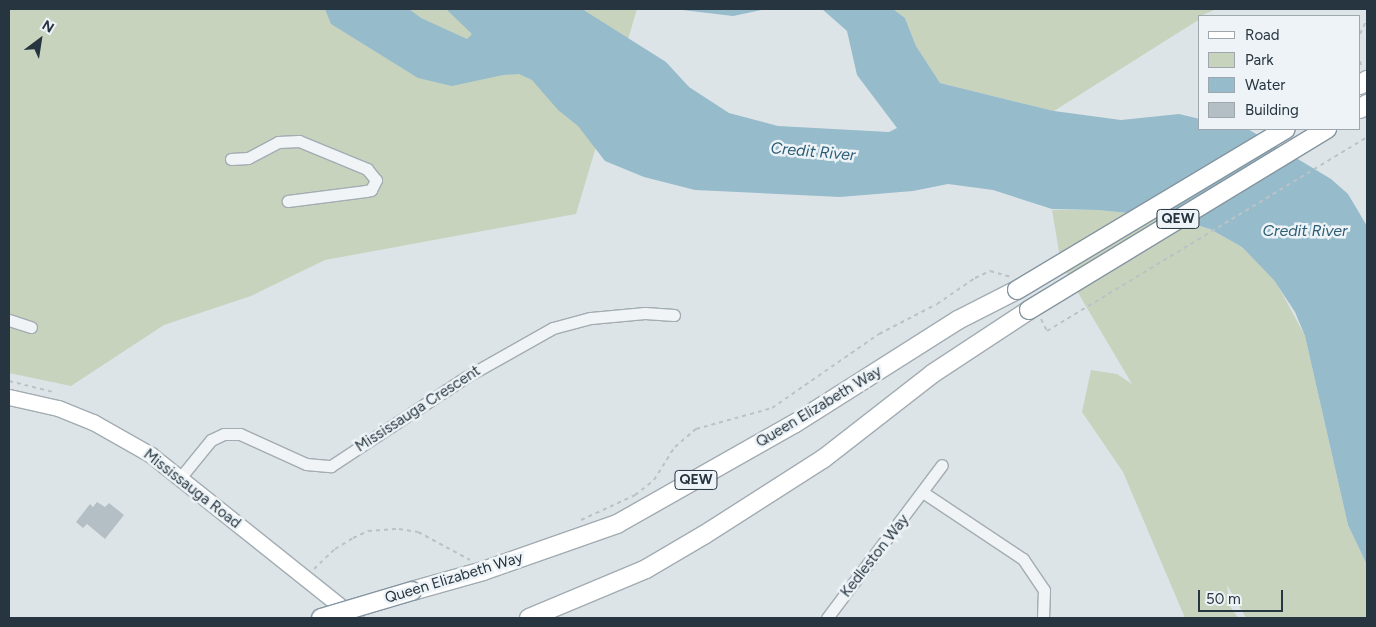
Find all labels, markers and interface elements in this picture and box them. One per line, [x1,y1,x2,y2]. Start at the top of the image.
north arrow [15,15,65,65]
legend [1198,15,1361,130]
text: N [39,17,57,37]
text: Road [1245,26,1280,44]
text: Park [1245,51,1274,69]
text: Water [1245,76,1285,94]
text: Building [1245,101,1299,119]
water label: Credit River [770,139,856,165]
road number: QEW [1156,208,1200,230]
water label: Credit River [1262,221,1348,241]
street label: Mississauga Crescent [352,362,484,456]
street label: Queen Elizabeth Way [753,362,885,452]
street label: Mississauga Road [140,445,244,533]
road number: QEW [674,468,718,492]
street label: Kedleston Way [837,511,913,601]
street label: Queen Elizabeth Way [383,548,525,608]
scale bar [1201,580,1286,612]
text: 50 m [1206,590,1241,608]

